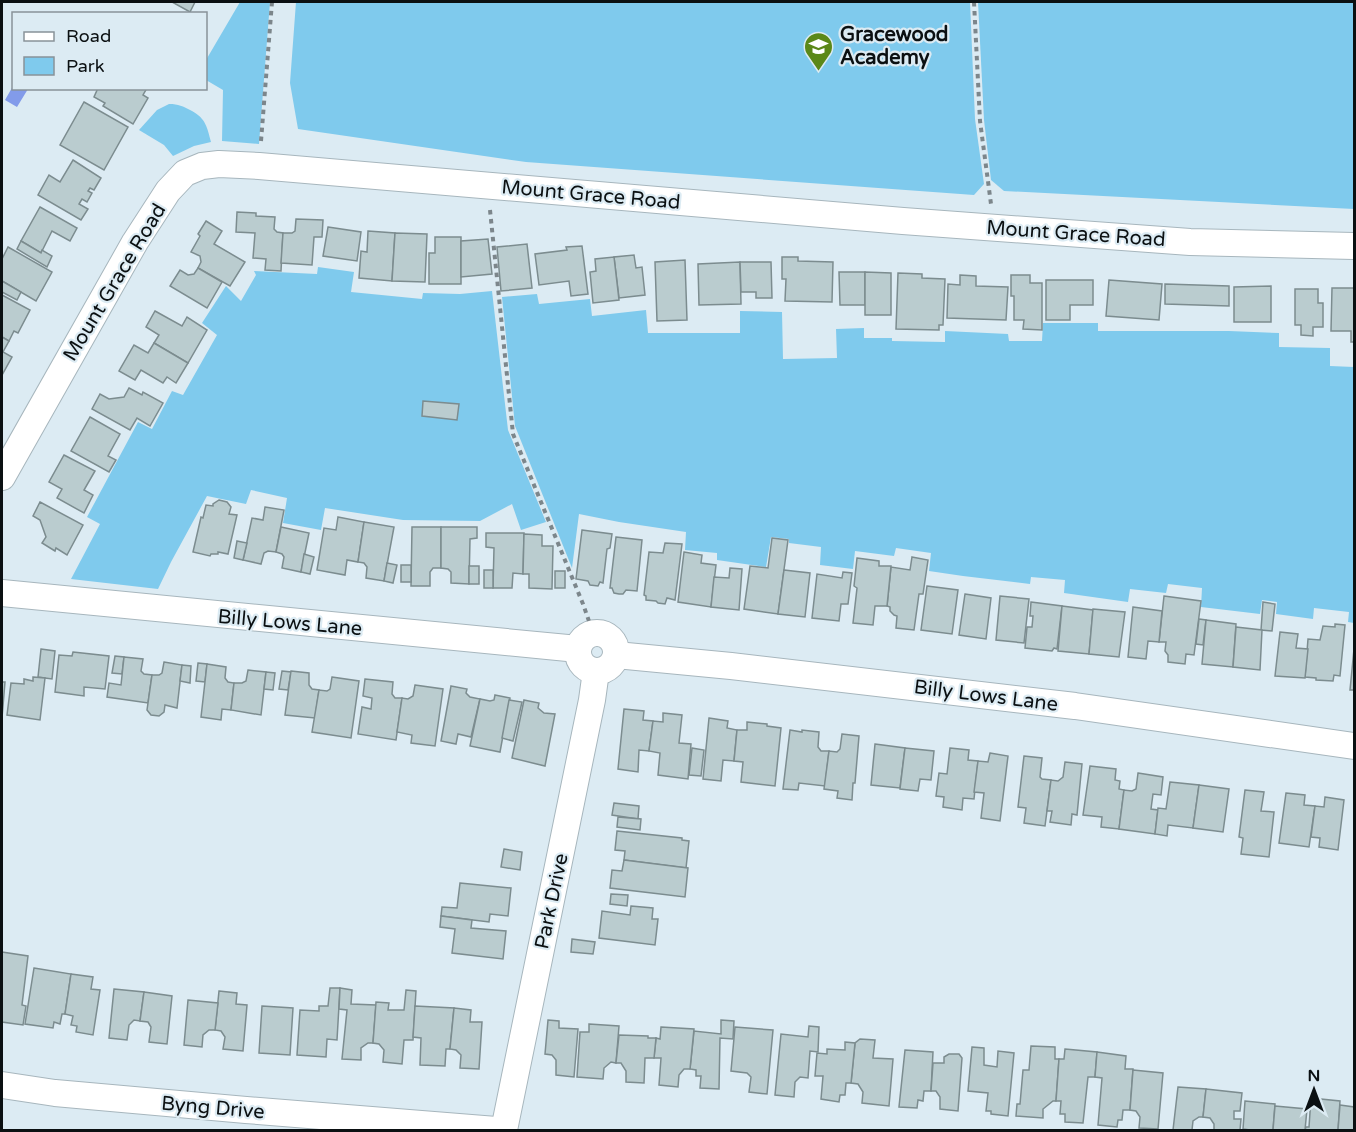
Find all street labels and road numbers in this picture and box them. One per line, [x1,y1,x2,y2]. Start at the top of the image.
street label: Mount Grace Road [500,175,681,215]
street label: Mount Grace Road [58,199,171,366]
street label: Mount Grace Road [986,216,1166,252]
street label: Billy Lows Lane [217,605,363,641]
street label: Billy Lows Lane [912,675,1059,717]
street label: Park Drive [530,851,574,951]
street label: Byng Drive [160,1092,266,1124]

